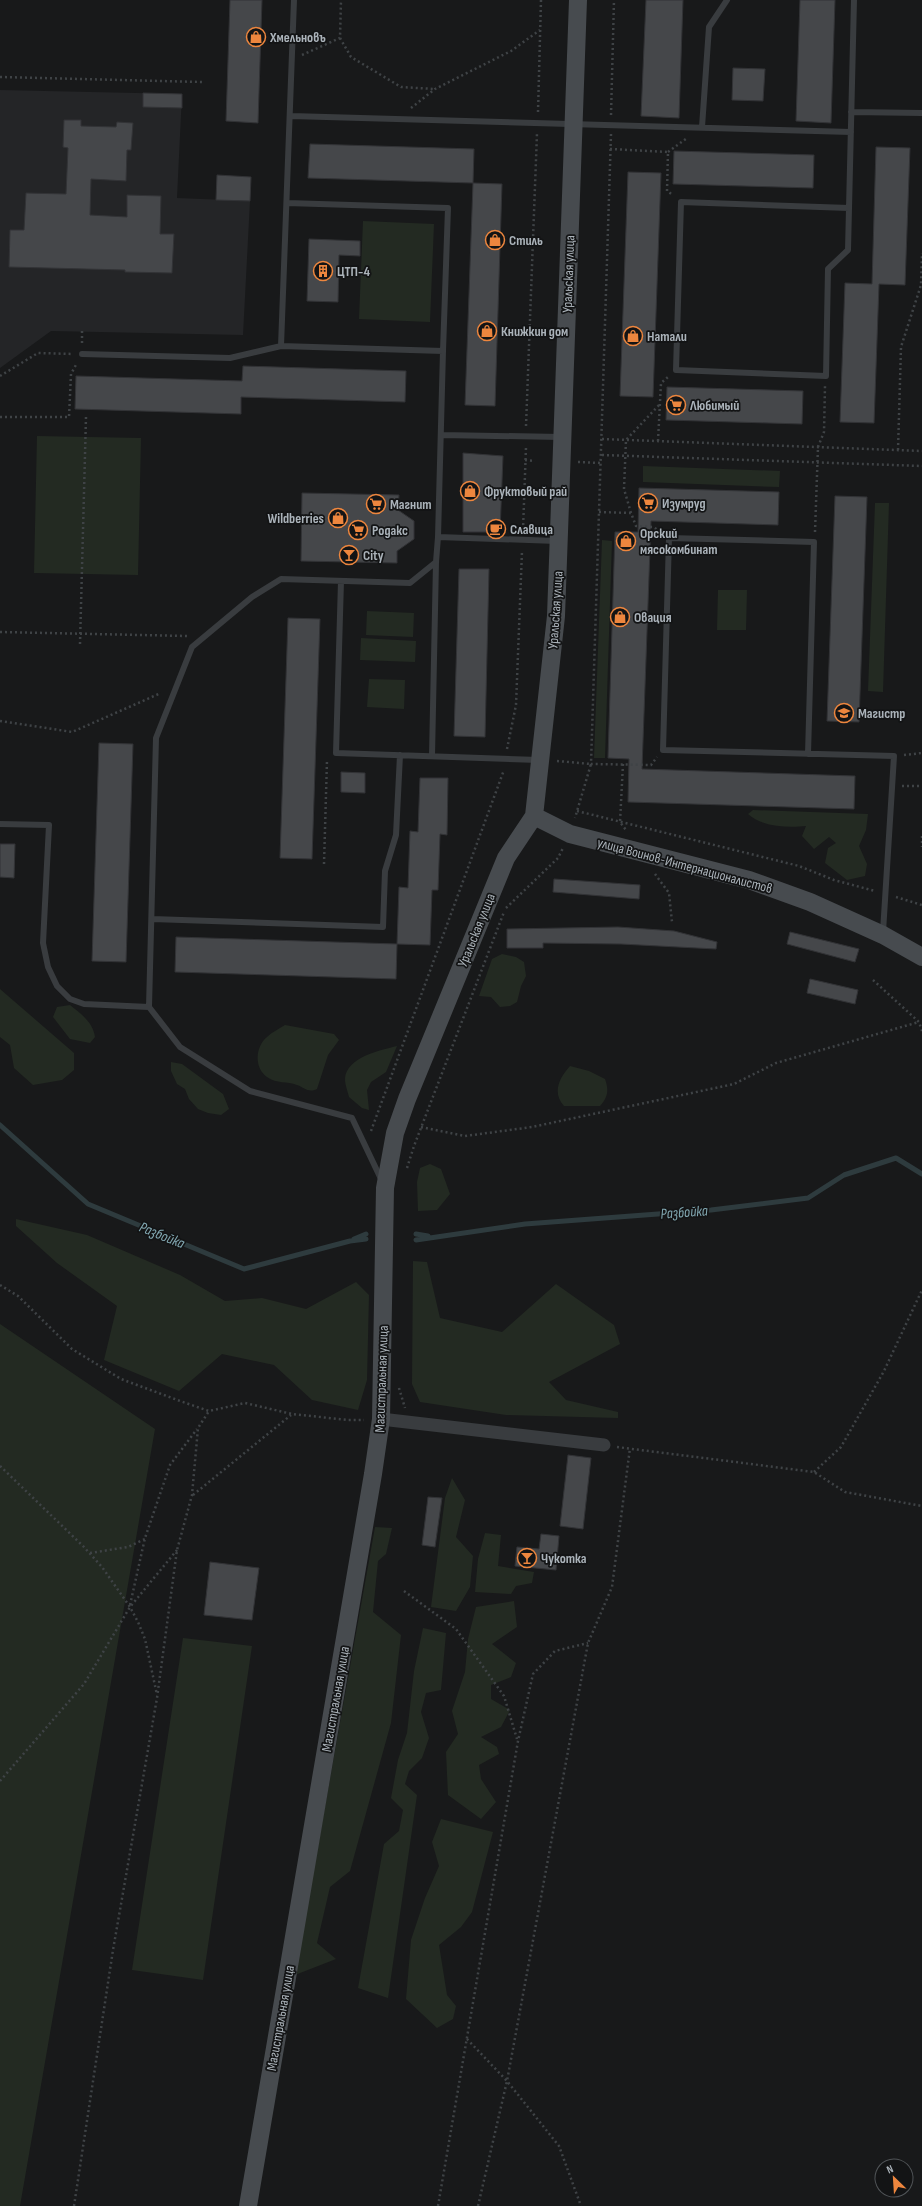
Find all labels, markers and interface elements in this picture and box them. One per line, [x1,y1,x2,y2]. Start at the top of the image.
shop icon: Хмельновъ [245,26,267,48]
place label: Хмельновъ [269,29,326,46]
shop icon: Стиль [484,229,506,251]
place label: Стиль [509,232,543,249]
street label: Уральская улица [559,235,578,313]
building icon: ЦТП-4 [312,260,334,282]
place label: ЦТП-4 [337,263,370,280]
shop icon: Книжкин дом [476,320,498,342]
place label: Книжкин дом [501,323,568,340]
shop icon: Натали [622,325,644,347]
place label: Натали [647,328,687,345]
supermarket icon: Любимый [665,394,687,416]
place label: Любимый [689,397,739,414]
shop icon: Фруктовый рай [459,480,481,502]
place label: Фруктовый рай [484,483,567,500]
supermarket icon: Изумруд [637,492,659,514]
supermarket icon: Магнит [365,493,387,515]
place label: Изумруд [662,495,706,512]
place label: Магнит [390,496,432,513]
shop icon: Wildberries [327,507,349,529]
place label: Wildberries [268,510,324,527]
cafe icon: Славица [485,518,507,540]
supermarket icon: Родакс [347,519,369,541]
place label: Славица [510,521,553,538]
place label: Родакс [372,522,408,539]
place label: Орский мясокомбинат [640,525,717,558]
shop icon: Орский мясокомбинат [615,530,637,552]
bar icon: City [338,544,360,566]
place label: City [363,547,384,564]
street label: Уральская улица [544,571,567,650]
shop icon: Овация [609,606,631,628]
place label: Овация [634,609,672,626]
school or university icon: Магистр [833,702,855,724]
place label: Магистр [858,705,905,722]
street label: улица Воинов-Интернационалистов [596,834,774,897]
street label: Уральская улица [454,891,499,970]
water label: Разбойка [660,1201,708,1224]
water label: Разбойка [136,1218,187,1253]
street label: Магистральная улица [371,1325,392,1433]
bar icon: Чукотка [516,1547,538,1569]
place label: Чукотка [541,1550,587,1567]
street label: Магистральная улица [318,1645,353,1753]
street label: Магистральная улица [263,1964,298,2072]
north arrow [874,2158,914,2198]
text: N [885,2162,896,2177]

